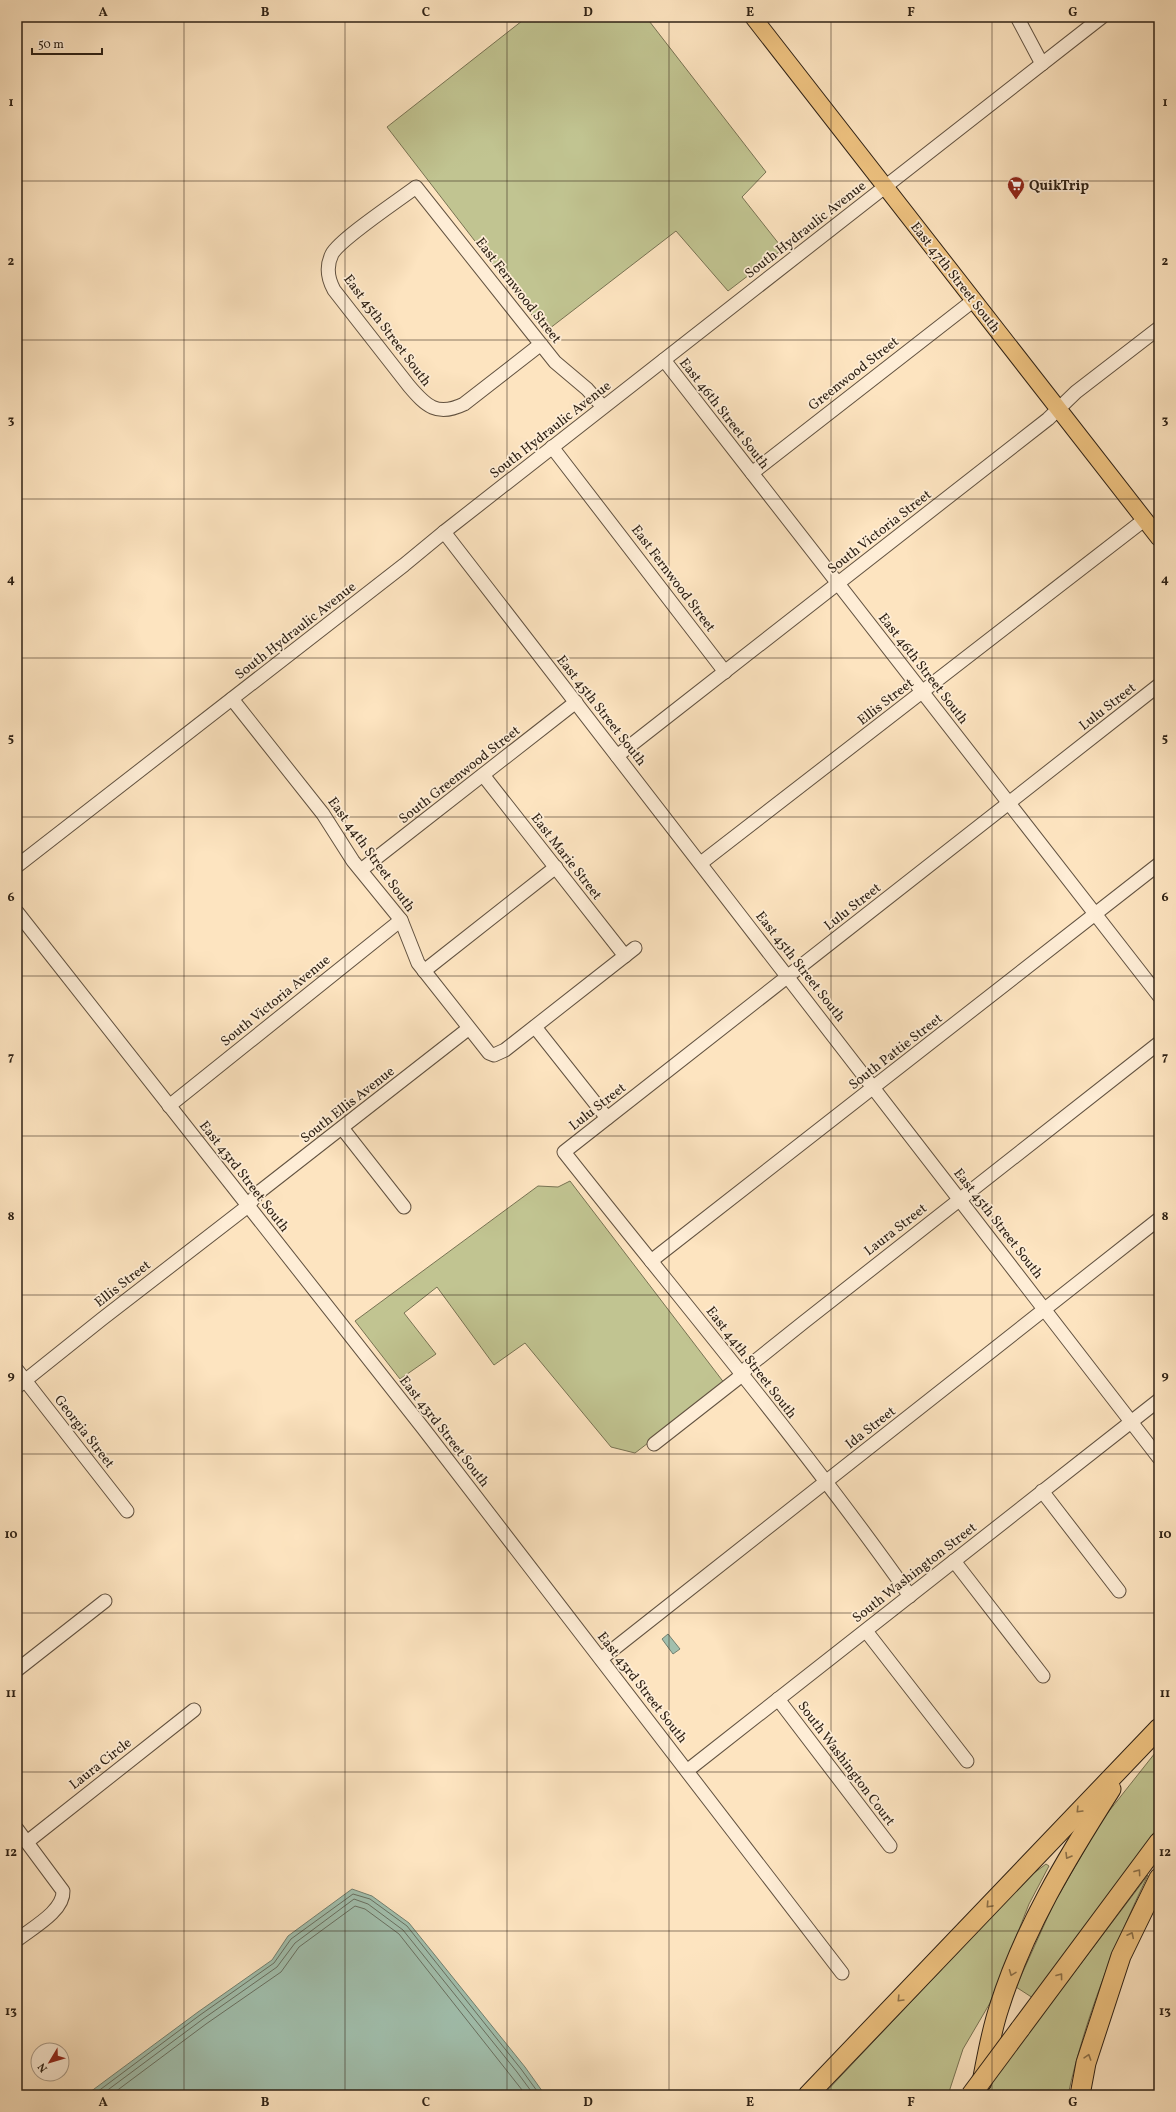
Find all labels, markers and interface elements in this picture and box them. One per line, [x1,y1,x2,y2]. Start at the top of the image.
text: A [98,4,108,22]
text: B [261,4,270,22]
text: C [422,4,430,22]
text: D [583,4,593,22]
text: E [746,4,754,22]
text: F [907,4,915,22]
text: G [1068,4,1078,22]
scale bar [32,30,102,56]
text: 50 m [38,37,64,53]
text: 1 [8,94,14,112]
text: 1 [1162,94,1168,112]
supermarket icon: QuikTrip [1006,175,1026,200]
street label: South Hydraulic Avenue [741,177,871,284]
place label: QuikTrip [1029,177,1089,196]
street label: East 47th Street South [905,218,1004,337]
street label: East Fernwood Street [470,234,565,348]
text: 2 [8,253,15,271]
text: 2 [1162,253,1169,271]
street label: East 45th Street South [338,271,435,391]
street label: Greenwood Street [805,333,903,416]
street label: East 46th Street South [674,354,773,473]
street label: South Hydraulic Avenue [486,377,616,484]
text: 3 [8,412,15,430]
text: 3 [1162,412,1169,430]
street label: South Victoria Street [824,486,936,579]
street label: East Fernwood Street [626,521,719,636]
text: 4 [7,571,15,589]
text: 4 [1161,571,1169,589]
street label: South Hydraulic Avenue [231,578,361,685]
street label: East 46th Street South [873,609,972,728]
street label: East 45th Street South [552,652,650,770]
street label: Ellis Street [854,674,918,730]
street label: Lulu Street [1076,679,1140,735]
street label: South Greenwood Street [395,722,525,829]
text: 5 [8,730,14,748]
text: 5 [1162,730,1168,748]
street label: East 44th Street South [323,794,419,916]
street label: East Marie Street [526,810,606,904]
street label: Lulu Street [821,879,885,935]
text: 6 [7,889,15,907]
text: 6 [1161,889,1169,907]
street label: East 45th Street South [751,908,849,1026]
street label: South Victoria Avenue [217,951,335,1051]
street label: South Pattie Street [845,1010,947,1095]
text: 7 [8,1049,14,1067]
text: 7 [1162,1049,1168,1067]
street label: South Ellis Avenue [297,1062,399,1148]
street label: Lulu Street [566,1079,630,1135]
street label: East 43rd Street South [194,1117,293,1237]
street label: East 45th Street South [949,1165,1047,1283]
street label: Laura Street [861,1200,931,1261]
text: 8 [7,1208,15,1226]
text: 8 [1161,1208,1169,1226]
street label: Ellis Street [91,1256,155,1312]
street label: East 44th Street South [701,1303,801,1423]
text: 9 [7,1367,15,1385]
text: 9 [1161,1367,1169,1385]
street label: East 43rd Street South [394,1372,493,1492]
street label: Georgia Street [49,1391,118,1473]
street label: Ida Street [842,1402,900,1454]
street label: South Washington Street [849,1519,981,1628]
text: 10 [4,1526,18,1544]
text: 10 [1158,1526,1172,1544]
street label: East 43rd Street South [592,1628,691,1748]
text: 11 [6,1685,16,1703]
text: 11 [1160,1685,1170,1703]
street label: South Washington Court [793,1698,899,1830]
street label: Laura Circle [66,1734,136,1795]
one-way arrow [1077,1806,1084,1813]
text: 12 [5,1844,17,1862]
text: 12 [1159,1844,1171,1862]
one-way arrow [1066,1852,1073,1859]
one-way arrow [1133,1869,1140,1876]
one-way arrow [986,1900,994,1908]
one-way arrow [1127,1931,1134,1939]
one-way arrow [1009,1969,1017,1976]
one-way arrow [1055,1973,1062,1980]
one-way arrow [897,1994,904,2002]
text: 13 [5,2003,17,2021]
text: 13 [1159,2003,1171,2021]
north arrow [30,2042,70,2082]
one-way arrow [1083,2054,1092,2061]
text: N [35,2059,52,2075]
text: A [98,2094,108,2112]
text: B [261,2094,270,2112]
text: C [422,2094,430,2112]
text: D [583,2094,593,2112]
text: E [746,2094,754,2112]
text: F [907,2094,915,2112]
text: G [1068,2094,1078,2112]

